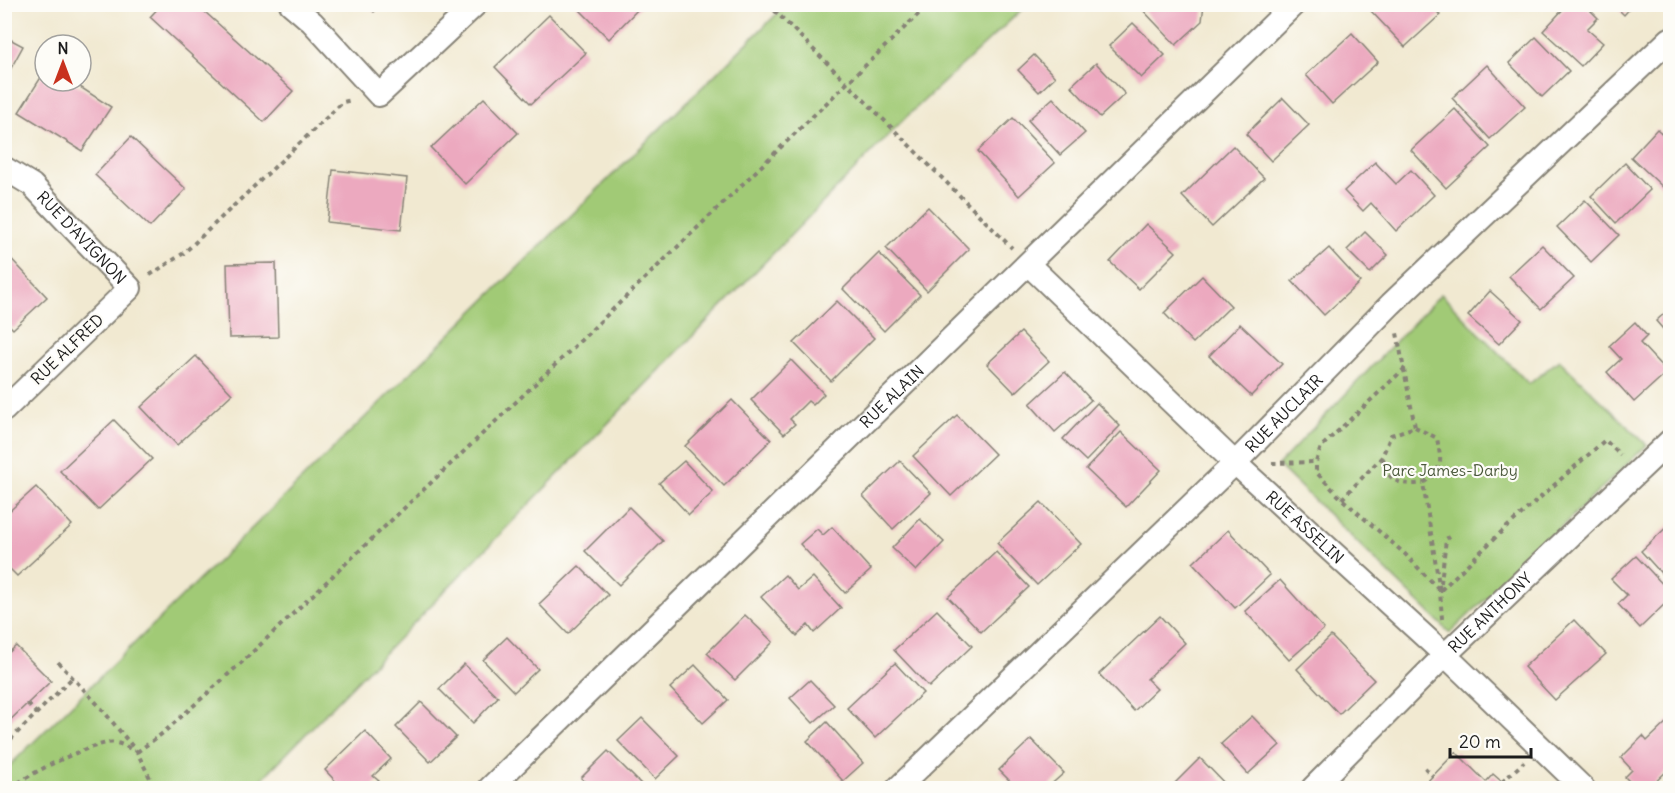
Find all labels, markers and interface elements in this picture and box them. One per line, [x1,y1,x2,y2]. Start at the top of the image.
north arrow [33,33,93,93]
text: N [57,38,69,58]
street label: RUE D'AVIGNON [33,187,131,288]
street label: RUE ALFRED [27,309,107,389]
street label: RUE ALAIN [855,361,928,432]
street label: RUE AUCLAIR [1241,370,1327,457]
park label: Parc James-Darby [1382,460,1518,480]
street label: RUE ASSELIN [1262,486,1348,568]
street label: RUE ANTHONY [1444,568,1536,657]
scale bar [1450,721,1531,759]
text: 20 m [1459,730,1501,753]

